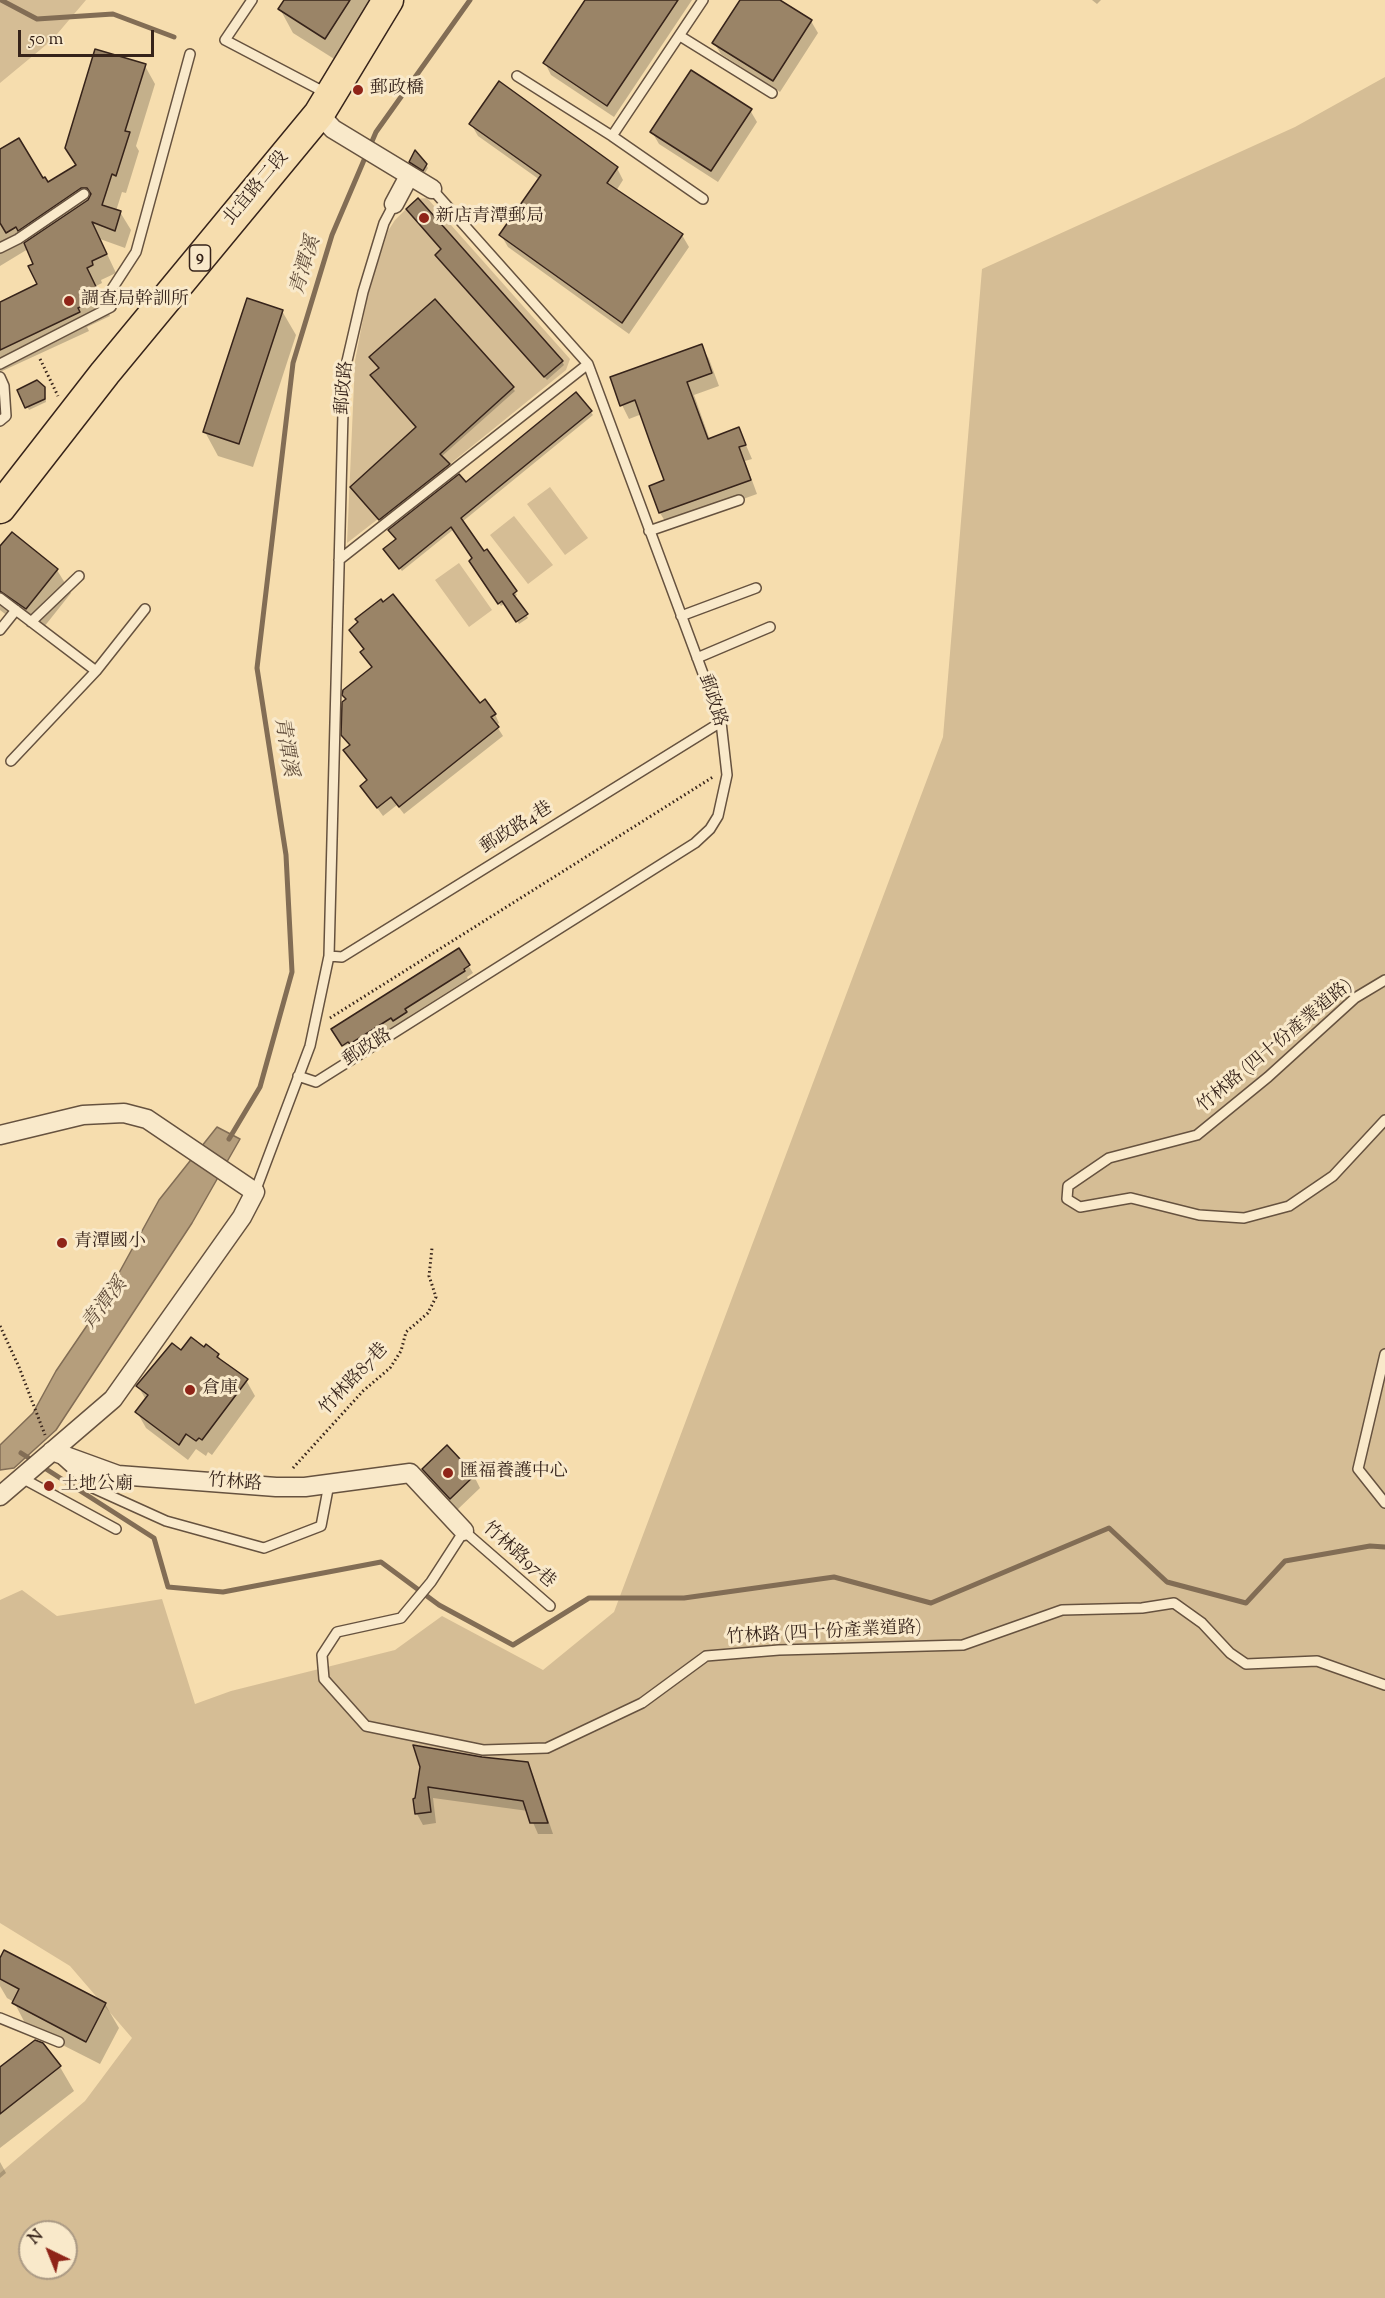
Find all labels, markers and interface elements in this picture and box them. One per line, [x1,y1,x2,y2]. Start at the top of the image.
scale bar [21,18,158,56]
text: 50 m [29,27,63,53]
place label: 郵政橋 [370,79,424,101]
marker: 郵政橋 [351,83,365,97]
street label: 北宜路二段 [220,148,294,230]
place label: 新店青潭郵局 [436,207,544,229]
marker: 新店青潭郵局 [417,211,431,225]
water label: 青潭溪 [287,234,327,298]
road number: 9 [190,245,210,271]
place label: 調查局幹訓所 [81,290,189,312]
marker: 調查局幹訓所 [62,294,76,308]
street label: 郵政路 [333,360,359,416]
street label: 郵政路 [692,672,730,730]
water label: 青潭溪 [267,715,301,779]
street label: 郵政路4巷 [477,798,557,860]
street label: 竹林路 (四十份產業道路) [1194,976,1358,1118]
street label: 郵政路 [339,1026,397,1072]
place label: 青潭國小 [74,1232,146,1254]
marker: 青潭國小 [55,1236,69,1250]
water label: 青潭溪 [78,1274,134,1336]
street label: 竹林路87巷 [316,1340,394,1420]
place label: 倉庫 [202,1379,238,1401]
marker: 倉庫 [183,1383,197,1397]
place label: 匯福養護中心 [460,1462,568,1484]
marker: 匯福養護中心 [441,1466,455,1480]
street label: 竹林路 [207,1471,263,1497]
place label: 土地公廟 [61,1475,133,1497]
marker: 土地公廟 [42,1479,56,1493]
street label: 竹林路97巷 [477,1518,559,1594]
street label: 竹林路 (四十份產業道路) [726,1618,922,1650]
north arrow [18,2220,78,2280]
text: N [24,2225,49,2251]

